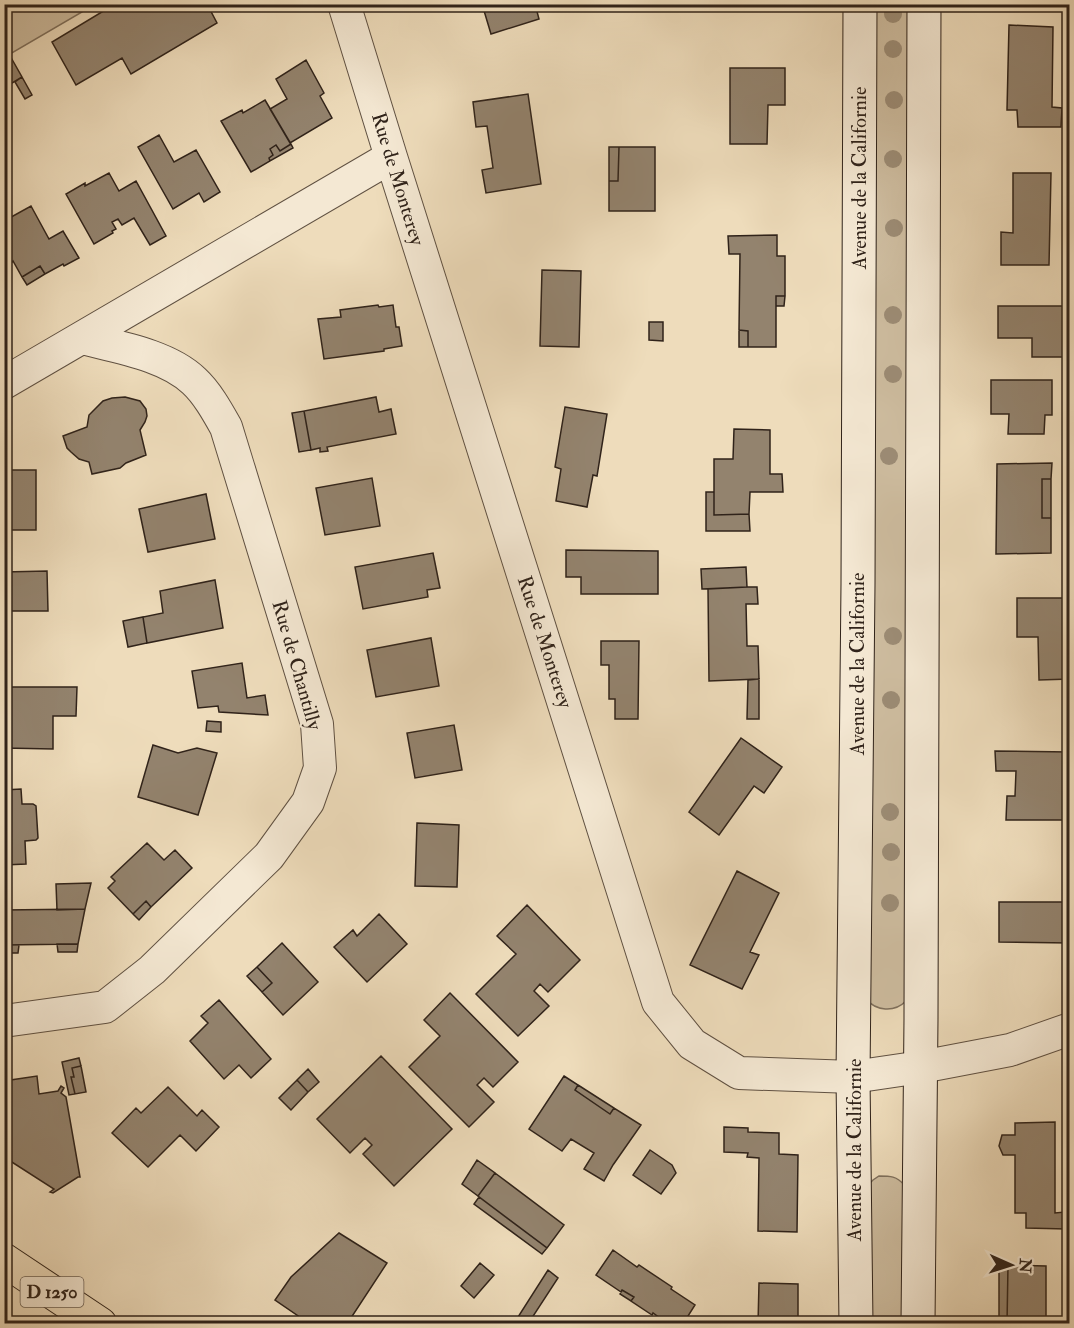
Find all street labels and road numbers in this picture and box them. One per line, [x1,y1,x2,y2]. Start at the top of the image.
street label: Avenue de la Californie [847,87,872,270]
street label: Rue de Monterey [366,110,430,250]
street label: Rue de Monterey [512,573,579,712]
street label: Avenue de la Californie [845,573,870,756]
street label: Rue de Chantilly [267,597,328,734]
street label: Avenue de la Californie [842,1059,867,1242]
road number: D 1250 [20,1277,84,1307]

